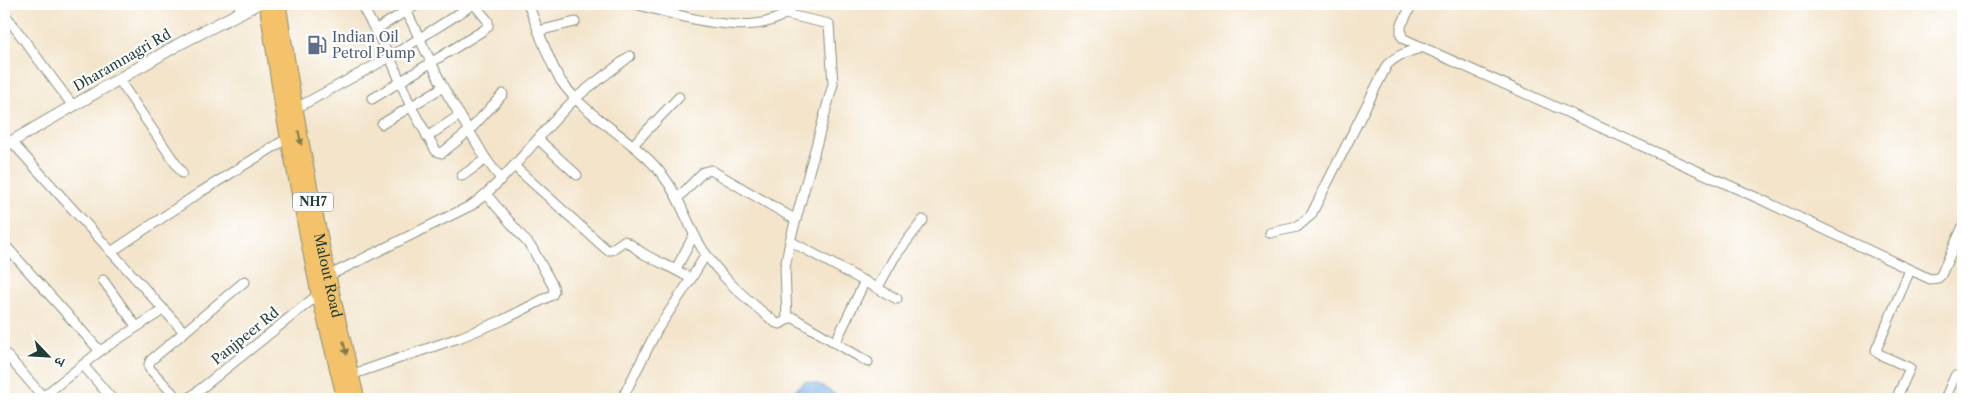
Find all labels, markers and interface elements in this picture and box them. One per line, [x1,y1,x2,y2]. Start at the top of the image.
street label: Dharamnagri Rd [70,25,174,95]
place label: Indian Oil Petrol Pump [332,28,415,62]
fuel station icon: Indian Oil Petrol Pump [306,34,328,56]
one-way arrow [296,131,304,146]
road number: NH7 [293,192,333,212]
street label: Malout Road [310,231,346,320]
street label: Panjpeer Rd [208,303,283,369]
north arrow [22,330,72,380]
one-way arrow [341,341,349,356]
text: उ [50,354,70,369]

